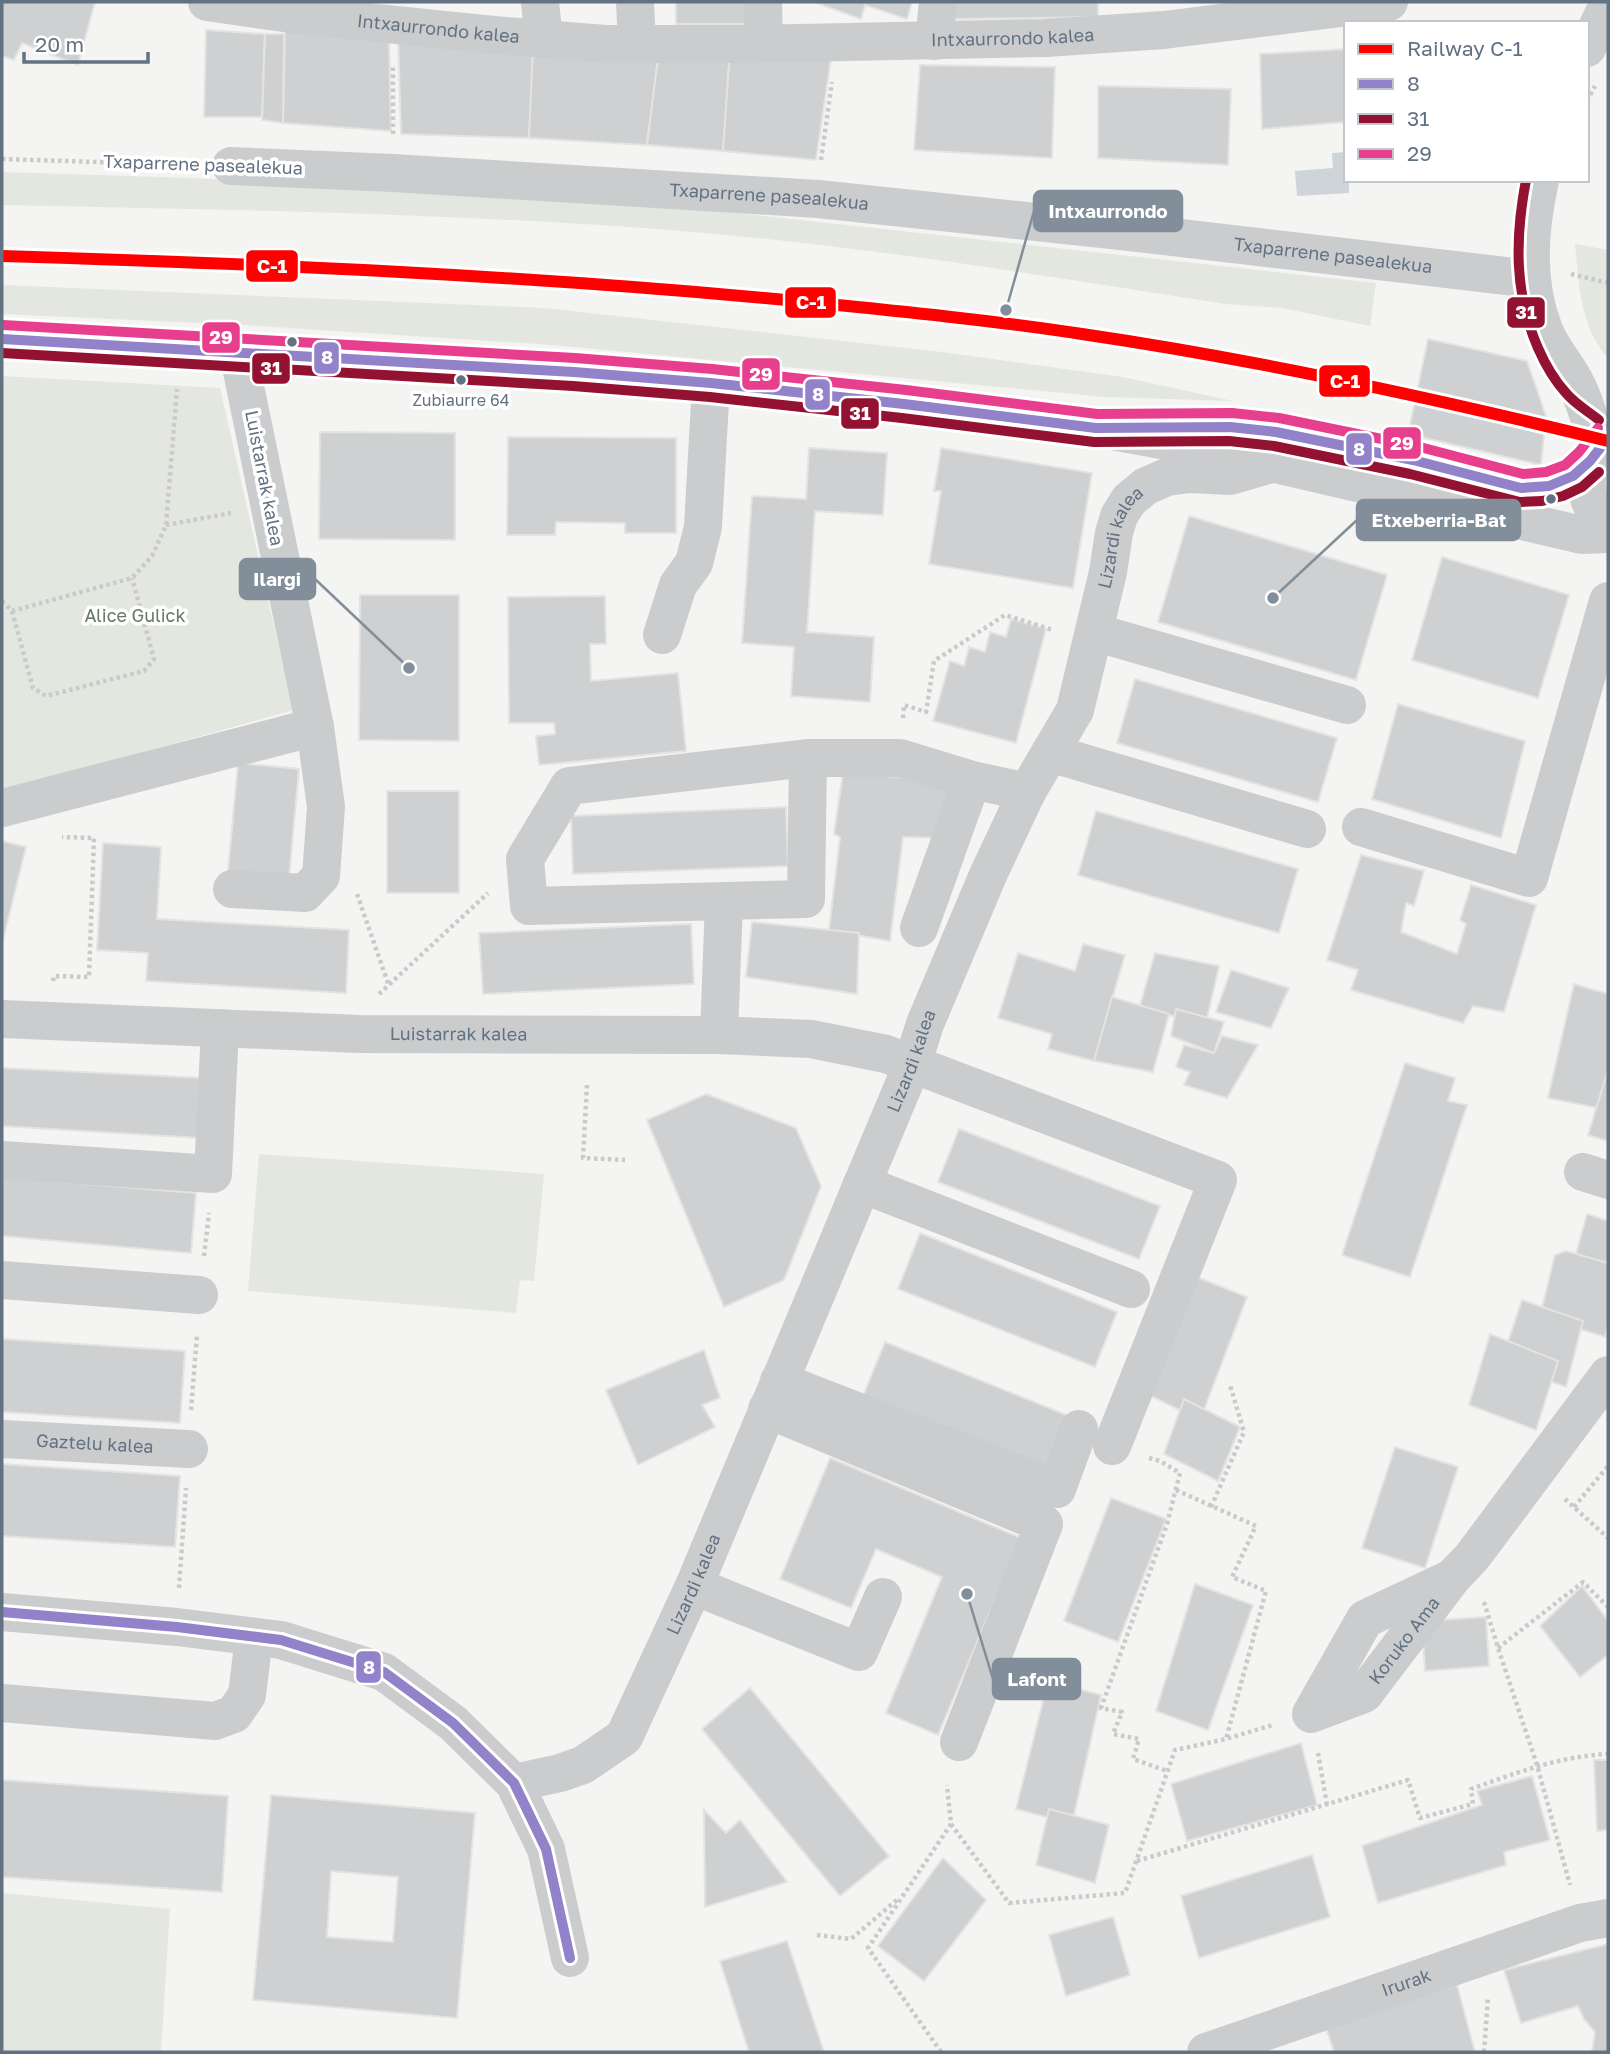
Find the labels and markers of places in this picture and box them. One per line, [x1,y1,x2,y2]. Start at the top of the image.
callout: Intxaurrondo [1034,191,1182,231]
unlabelled marker [285,335,299,349]
marker: Zubiaurre 64 [454,373,468,387]
place label: Zubiaurre 64 [413,390,509,410]
unlabelled marker [1544,492,1558,506]
callout: Etxeberria-Bat [1357,500,1520,540]
callout: Ilargi [240,559,315,599]
callout: Lafont [993,1659,1080,1699]

